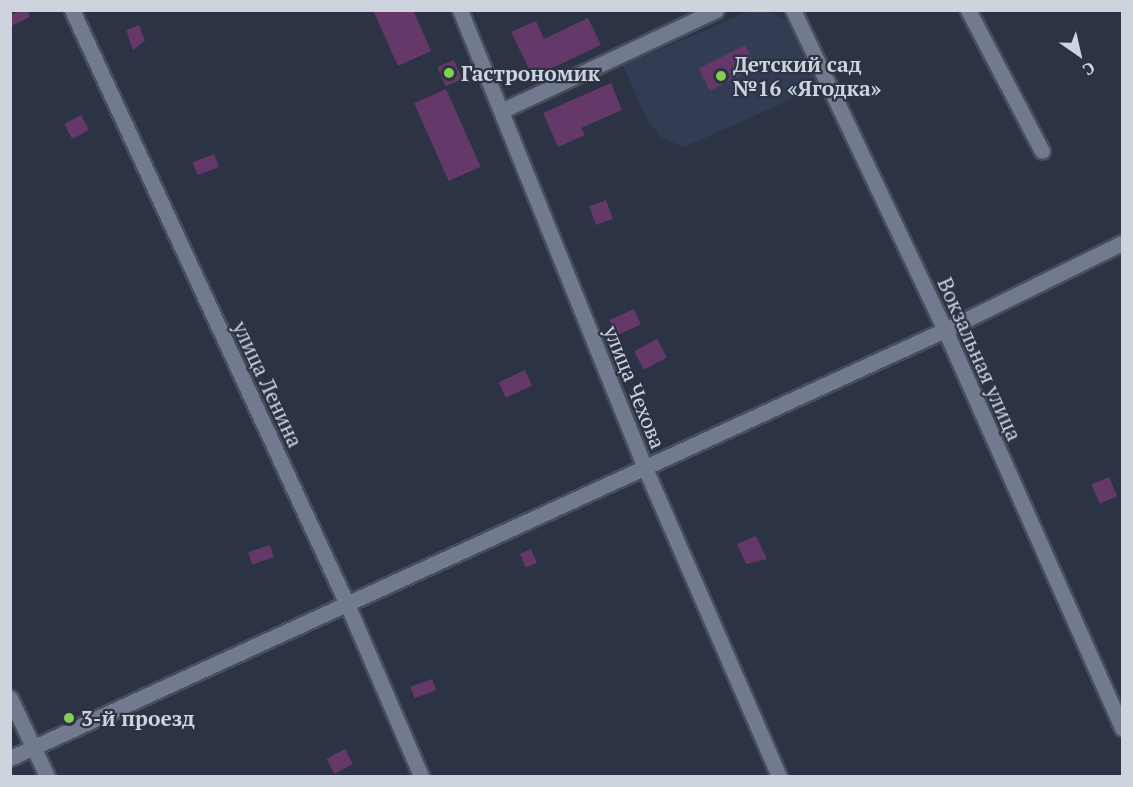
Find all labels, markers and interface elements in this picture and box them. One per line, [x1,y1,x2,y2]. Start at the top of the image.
north arrow [1049,24,1109,84]
place label: Детский сад №16 «Ягодка» [733,51,881,101]
text: С [1079,57,1100,81]
place label: Гастрономик [461,60,600,86]
marker: Гастрономик [442,66,456,80]
marker: Детский сад №16 «Ягодка» [714,69,728,83]
street label: Вокзальная улица [933,273,1027,445]
street label: улица Ленина [228,317,308,451]
street label: улица Чехова [599,322,671,452]
place label: 3-й проезд [81,705,195,731]
marker: 3-й проезд [62,711,76,725]

